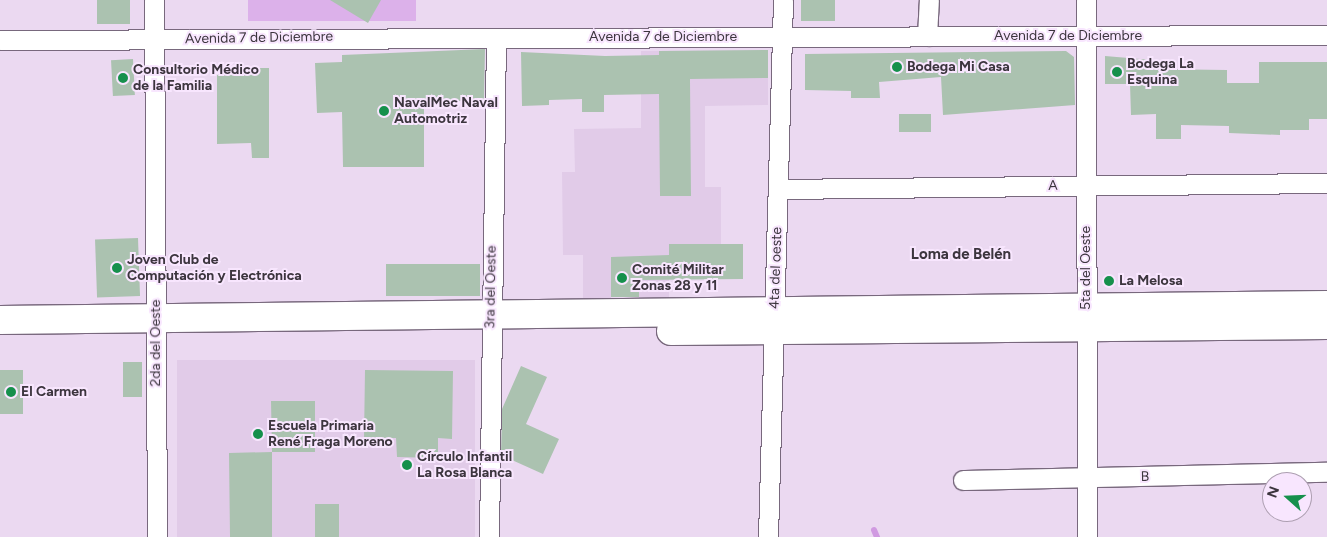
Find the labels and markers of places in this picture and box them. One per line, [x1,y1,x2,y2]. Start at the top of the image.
place label: Bodega La Esquina [1127,56,1194,88]
place label: Bodega Mi Casa [907,59,1010,75]
marker: Bodega Mi Casa [891,61,903,73]
place label: Consultorio Médico de la Familia [133,62,259,94]
marker: Bodega La Esquina [1111,66,1123,78]
marker: Consultorio Médico de la Familia [117,72,129,84]
place label: NavalMec Naval Automotriz [394,95,498,128]
marker: NavalMec Naval Automotriz [378,105,390,117]
place label: Joven Club de Computación y Electrónica [127,252,302,284]
marker: Joven Club de Computación y Electrónica [111,262,123,274]
place label: Comité Militar Zonas 28 y 11 [632,262,724,294]
marker: Comité Militar Zonas 28 y 11 [616,272,628,284]
place label: La Melosa [1119,273,1183,289]
marker: La Melosa [1103,275,1115,287]
place label: El Carmen [21,384,87,400]
marker: El Carmen [5,386,17,398]
place label: Escuela Primaria René Fraga Moreno [268,418,393,451]
marker: Escuela Primaria René Fraga Moreno [252,428,264,440]
place label: Círculo Infantil La Rosa Blanca [417,449,512,482]
marker: Círculo Infantil La Rosa Blanca [401,459,413,471]

